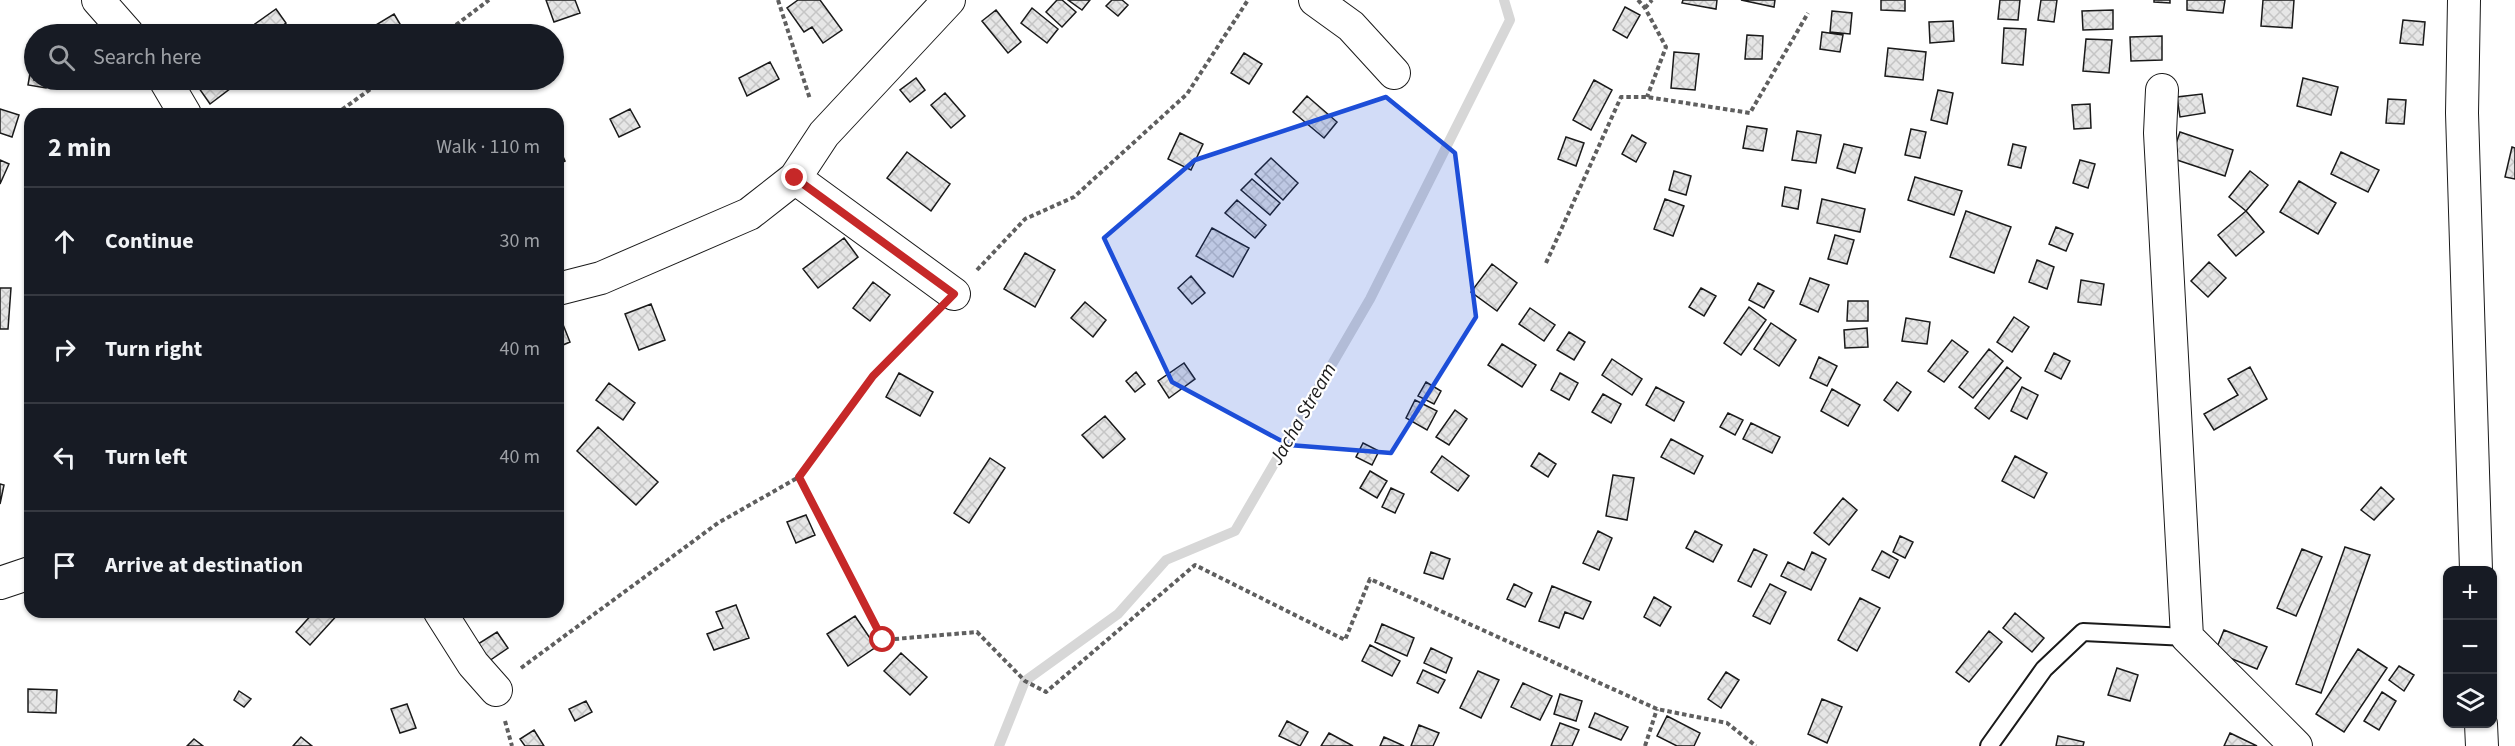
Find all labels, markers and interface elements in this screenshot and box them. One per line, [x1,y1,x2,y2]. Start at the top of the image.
search box [24,24,564,90]
icon: search [45,41,78,74]
text: Search here [93,41,201,73]
text: 2 min [48,129,111,166]
text: Walk · 110 m [436,133,540,161]
route end [781,164,807,190]
icon: ahead [48,225,81,258]
text: Continue [105,225,194,257]
text: 30 m [500,227,540,255]
icon: right [48,333,81,366]
text: Turn right [105,333,202,365]
text: 40 m [500,335,540,363]
water label: Jacha Stream [1262,358,1343,471]
icon: left [48,441,81,474]
text: Turn left [105,441,187,473]
text: 40 m [500,443,540,471]
icon: arrive [48,549,81,582]
text: Arrive at destination [105,549,303,581]
map controls [2443,566,2497,728]
button: + [2443,566,2497,620]
button: − [2443,620,2497,674]
route start [869,626,895,652]
button: layers [2443,674,2497,728]

